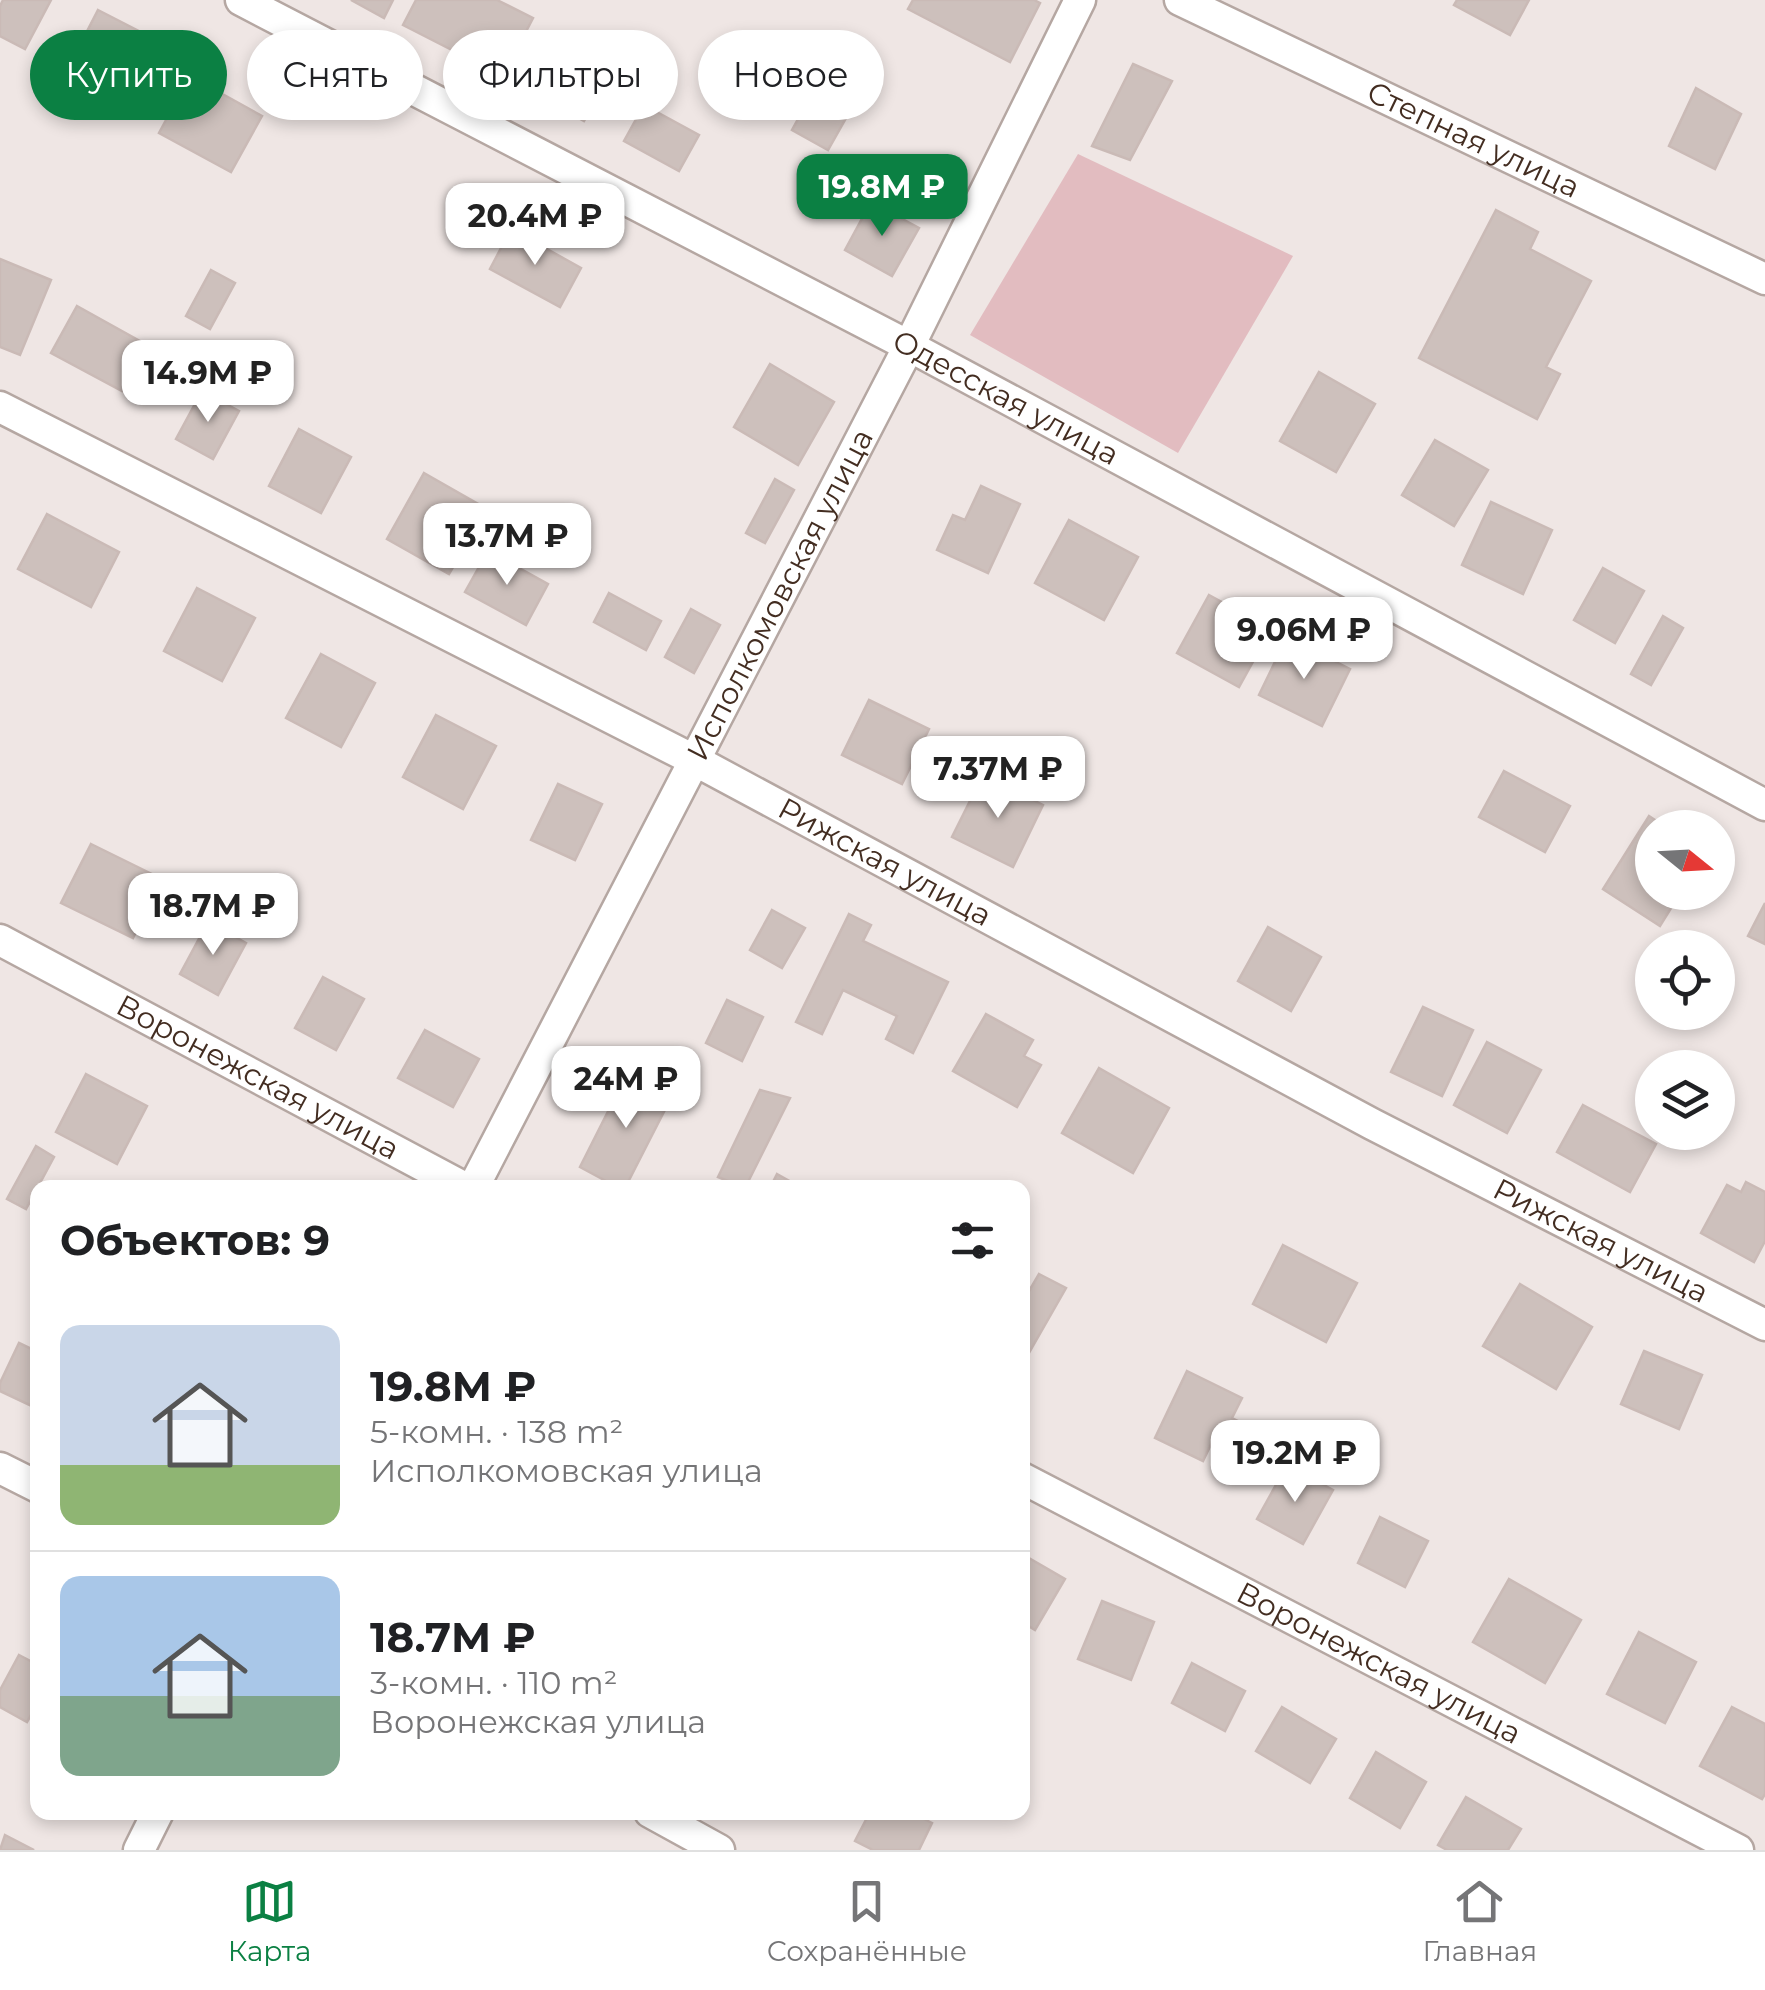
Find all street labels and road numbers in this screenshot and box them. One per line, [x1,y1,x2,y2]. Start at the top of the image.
street label: Степная улица [1361,73,1586,206]
street label: Одесская улица [887,322,1125,473]
street label: Исполкомовская улица [679,423,881,767]
street label: Рижская улица [772,790,998,934]
street label: Воронежская улица [110,986,406,1167]
street label: Рижская улица [1487,1170,1715,1311]
street label: Воронежская улица [1231,1574,1527,1752]

